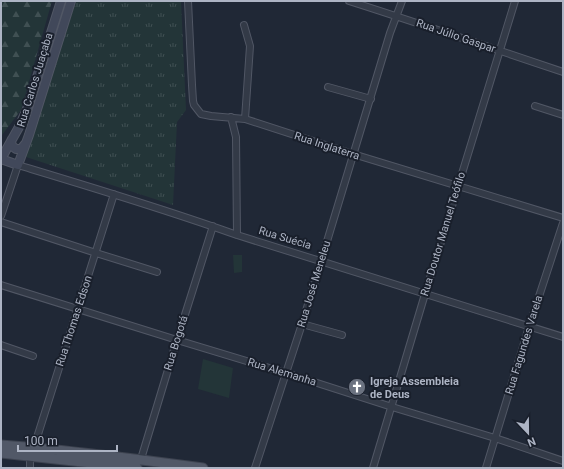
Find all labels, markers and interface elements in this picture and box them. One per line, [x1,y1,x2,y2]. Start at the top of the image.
street label: Rua Júlio Gaspar [415,16,498,56]
street label: Rua Carlos Juaçaba [14,31,56,129]
street label: Rua Inglaterra [293,129,361,163]
street label: Rua Doutor Manuel Teófilo [418,170,468,298]
street label: Rua Suécia [257,224,313,252]
street label: Rua José Meneleu [295,239,333,329]
street label: Rua Thomas Edson [53,274,95,368]
street label: Rua Fagundes Varela [503,294,545,396]
street label: Rua Bogotá [161,314,191,372]
street label: Rua Alemanha [246,355,318,389]
place label: Igreja Assembleia de Deus [370,375,459,401]
church icon: Igreja Assembleia de Deus [347,377,367,397]
north arrow [508,413,548,453]
scale bar [18,427,117,453]
text: 100 m [24,434,58,448]
text: N [525,434,538,449]

